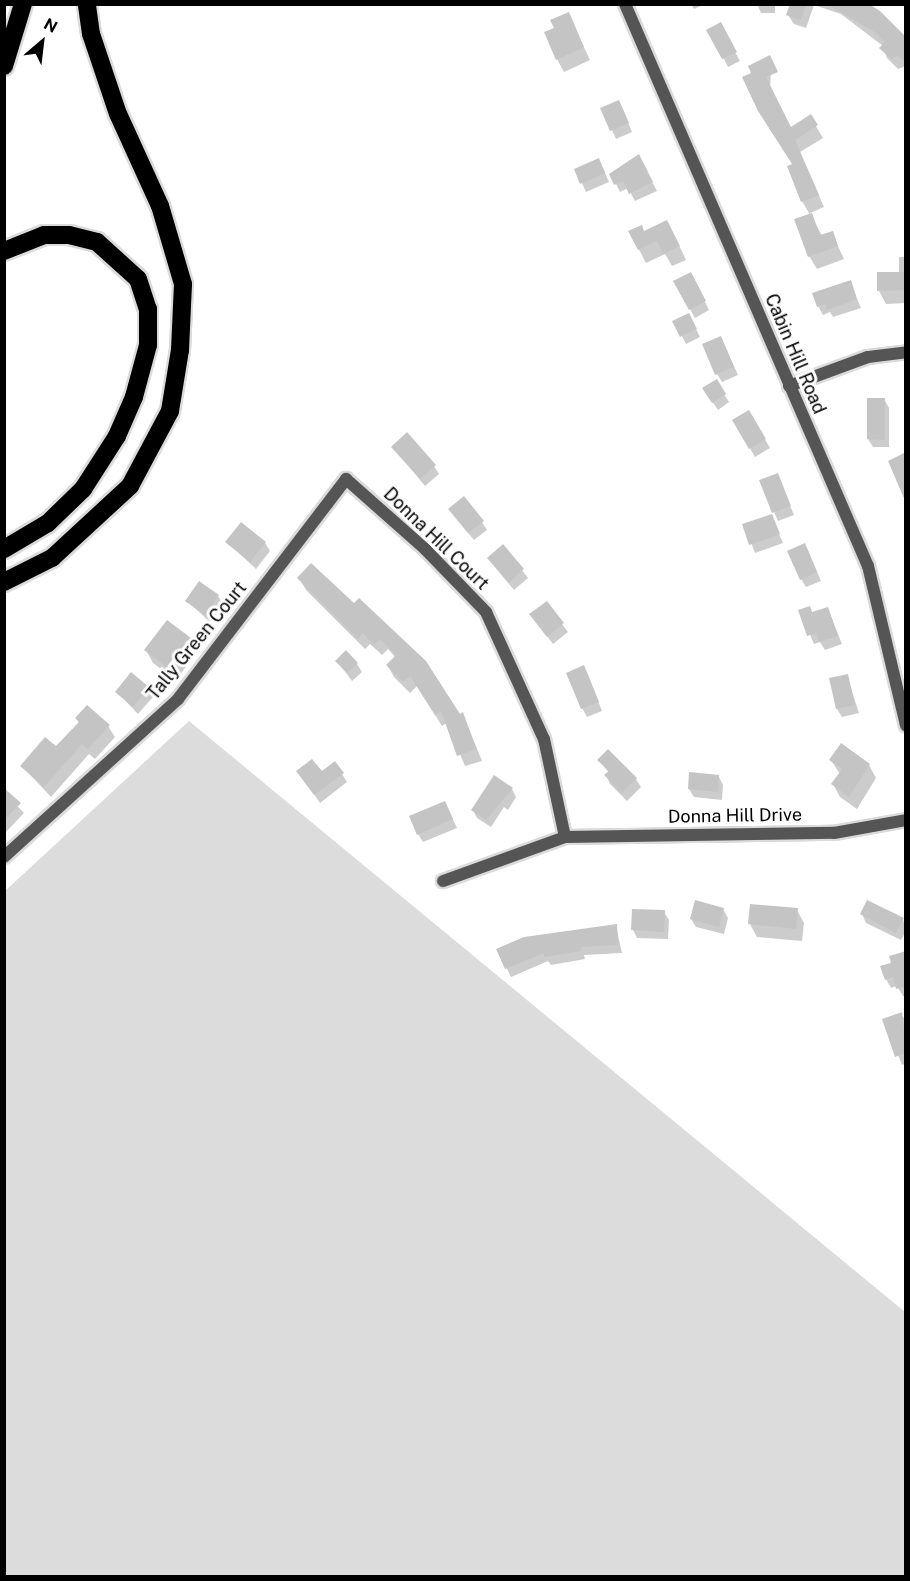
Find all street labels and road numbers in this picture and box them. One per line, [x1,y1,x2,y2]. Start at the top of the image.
street label: Cabin Hill Road [760,291,830,417]
street label: Donna Hill Court [379,483,493,595]
street label: Tally Green Court [143,577,251,705]
street label: Donna Hill Drive [668,804,802,828]

